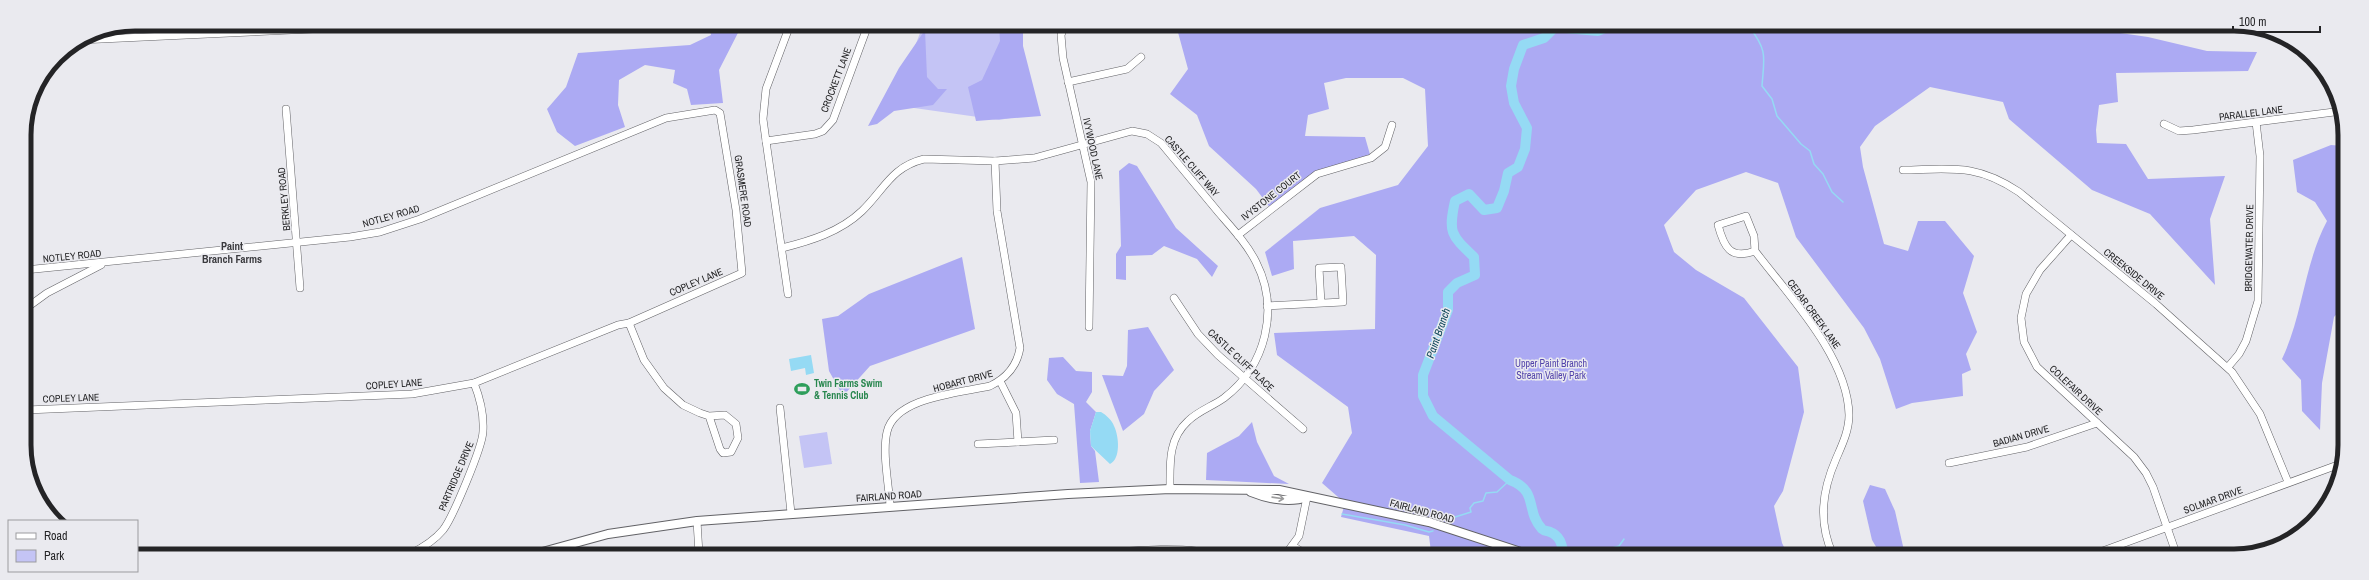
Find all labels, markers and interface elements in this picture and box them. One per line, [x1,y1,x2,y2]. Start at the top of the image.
scale bar [2233,8,2320,34]
text: 100 m [2239,14,2266,30]
street label: CROCKETT LANE [818,46,854,114]
street label: PARALLEL LANE [2218,103,2284,123]
street label: IVYWOOD LANE [1080,117,1106,181]
street label: CASTLE CLIFF WAY [1162,133,1223,200]
street label: GRASMERE ROAD [731,154,755,228]
street label: BERKLEY ROAD [275,167,293,231]
street label: IVYSTONE COURT [1238,169,1304,223]
street label: NOTLEY ROAD [361,202,421,230]
street label: BRIDGEWATER DRIVE [2242,204,2256,292]
district label: Paint Branch Farms [202,239,262,266]
street label: CREEKSIDE DRIVE [2101,245,2167,303]
street label: NOTLEY ROAD [42,246,102,266]
street label: COPLEY LANE [667,265,725,299]
street label: CEDAR CREEK LANE [1784,277,1844,351]
water label: Paint Branch [1423,306,1453,360]
street label: CASTLE CLIFF PLACE [1205,326,1277,394]
park label: Upper Paint Branch Stream Valley Park [1515,357,1587,382]
street label: COLEFAIR DRIVE [2047,362,2105,418]
street label: HOBART DRIVE [932,367,994,395]
street label: COPLEY LANE [365,376,423,392]
place label: Twin Farms Swim & Tennis Club [814,377,882,402]
sports icon: Twin Farms Swim & Tennis Club [793,380,811,398]
street label: COPLEY LANE [42,391,100,405]
street label: BADIAN DRIVE [1991,422,2051,450]
street label: PARTRIDGE DRIVE [435,439,477,513]
street label: SOLMAR DRIVE [2182,483,2244,517]
street label: FAIRLAND ROAD [856,487,922,505]
one-way arrow [1271,494,1284,502]
street label: FAIRLAND ROAD [1388,496,1456,526]
legend [8,520,138,572]
text: Road [44,528,68,544]
text: Park [44,548,64,564]

